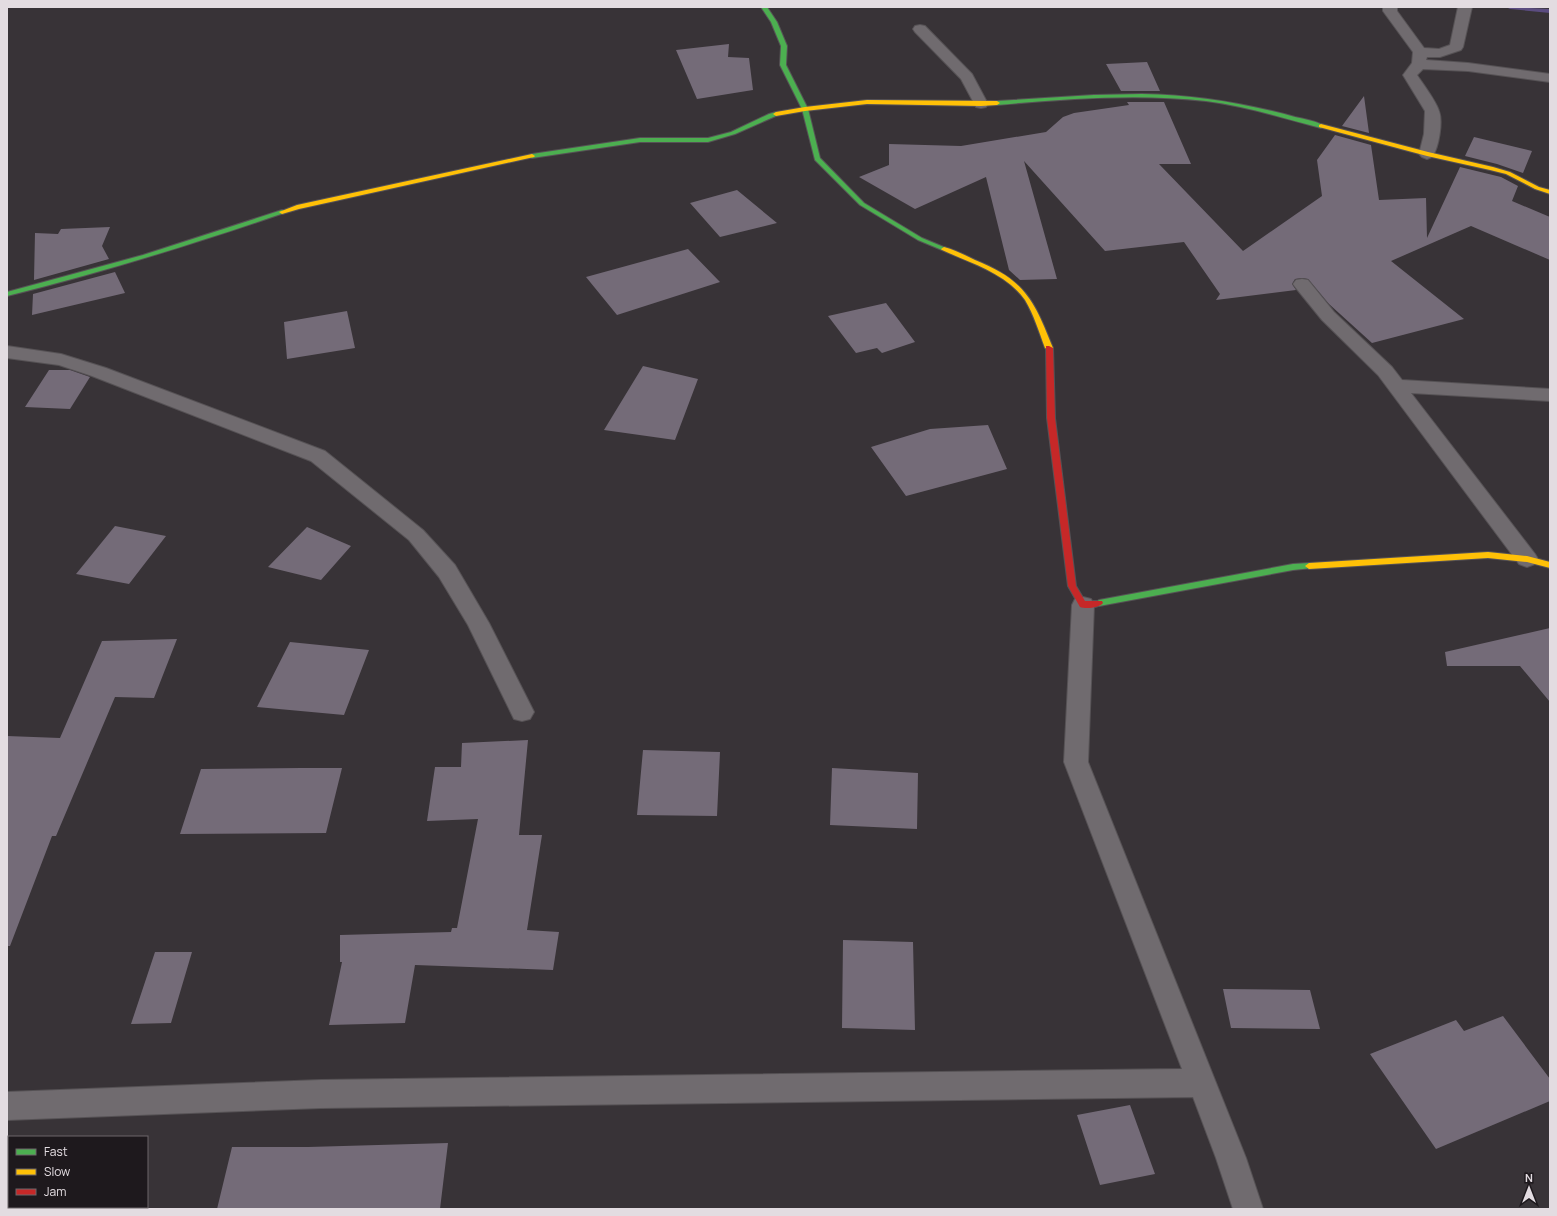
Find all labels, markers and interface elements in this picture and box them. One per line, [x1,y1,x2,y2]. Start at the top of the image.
legend [8,1136,148,1208]
text: Fast [44,1143,68,1160]
text: Slow [44,1163,70,1180]
north arrow [1509,1168,1549,1208]
text: N [1525,1170,1533,1185]
text: Jam [44,1183,66,1200]

